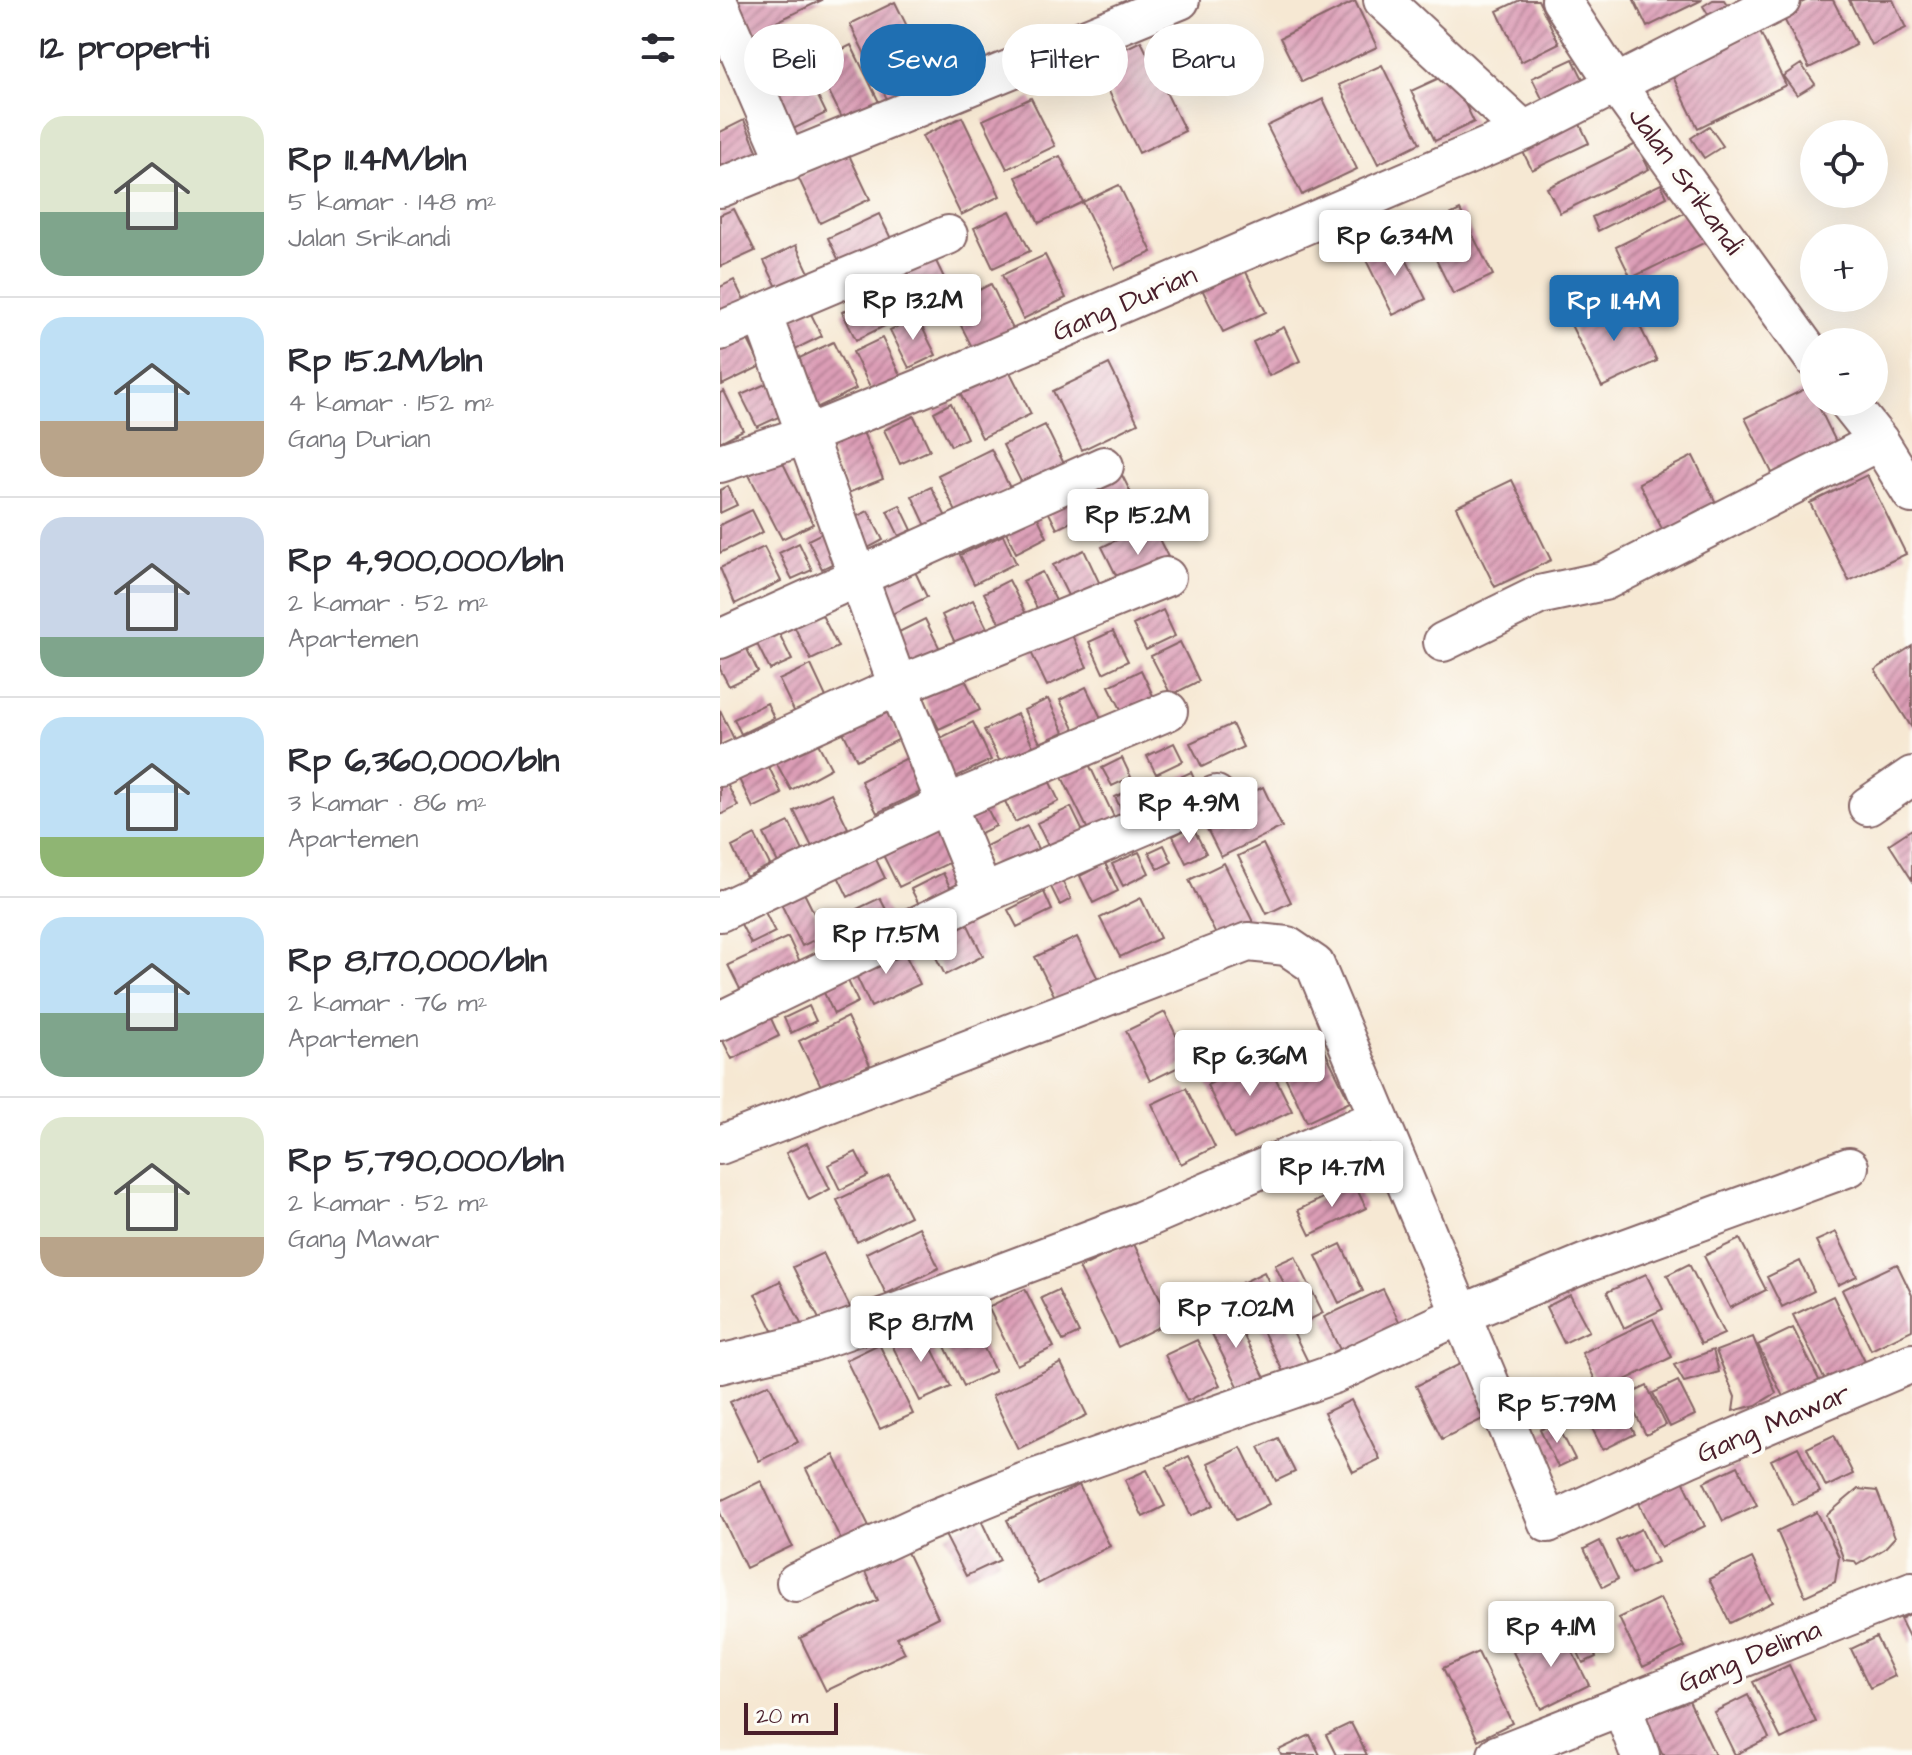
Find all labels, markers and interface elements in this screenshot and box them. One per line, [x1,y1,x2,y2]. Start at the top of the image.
text: 12 properti [40,24,209,72]
chip: Beli [744,24,844,96]
chip: Sewa [860,24,986,96]
chip: Filter [1002,24,1128,96]
chip: Baru [1144,24,1264,96]
icon: filters [636,26,680,70]
street label: Jalan Srikandi [1619,99,1753,263]
map controls [1800,120,1888,416]
button: locate [1800,120,1888,208]
text: Rp 11.4M/bln [288,136,466,184]
icon: home [104,148,200,244]
text: 5 kamar · 148 m² [288,184,497,220]
pin: Rp 6.34M [1312,210,1478,278]
text: Rp 6.34M [1337,218,1453,254]
text: Jalan Srikandi [288,220,450,256]
button: + [1800,224,1888,312]
street label: Gang Durian [1046,255,1203,352]
pin: Rp 13.2M [830,274,996,342]
pin: Rp 11.4M [1531,275,1697,343]
text: Rp 13.2M [863,282,963,318]
text: Rp 11.4M [1568,283,1660,319]
button: − [1800,328,1888,416]
text: Rp 15.2M/bln [288,337,482,385]
icon: home [104,349,200,445]
text: 4 kamar · 152 m² [288,385,495,421]
text: Gang Durian [288,421,431,457]
pin: Rp 15.2M [1055,489,1221,557]
text: Rp 15.2M [1085,497,1191,533]
text: Rp 4,900,000/bln [288,537,564,585]
icon: home [104,549,200,645]
text: 2 kamar · 52 m² [288,585,488,621]
text: Apartemen [288,621,419,657]
text: Rp 6,360,000/bln [288,737,560,785]
icon: home [104,749,200,845]
pin: Rp 4.9M [1115,777,1263,845]
text: 3 kamar · 86 m² [288,785,487,821]
text: Rp 4.9M [1138,785,1240,821]
text: Apartemen [288,821,419,857]
pin: Rp 17.5M [803,908,969,976]
text: Rp 17.5M [833,916,939,952]
text: Rp 8,170,000/bln [288,937,547,985]
icon: home [104,949,200,1045]
text: 2 kamar · 76 m² [288,985,487,1021]
text: Apartemen [288,1021,419,1057]
pin: Rp 6.36M [1167,1030,1333,1098]
text: Rp 6.36M [1193,1038,1307,1074]
text: Rp 5,790,000/bln [288,1137,564,1185]
pin: Rp 14.7M [1249,1141,1415,1209]
icon: home [104,1149,200,1245]
text: Rp 14.7M [1279,1149,1385,1185]
text: 2 kamar · 52 m² [288,1185,488,1221]
text: Gang Mawar [288,1221,439,1257]
pin: Rp 7.02M [1153,1282,1319,1350]
text: Rp 7.02M [1178,1290,1294,1326]
pin: Rp 8.17M [838,1296,1004,1364]
text: Rp 8.17M [869,1304,973,1340]
street label: Gang Mawar [1691,1374,1857,1474]
pin: Rp 5.79M [1474,1377,1640,1445]
text: Rp 5.79M [1498,1385,1616,1421]
pin: Rp 4.1M [1477,1601,1625,1669]
text: Rp 4.1M [1506,1609,1596,1645]
street label: Gang Delima [1672,1610,1827,1704]
scale bar [744,1699,838,1735]
text: 20 m [756,1701,808,1732]

